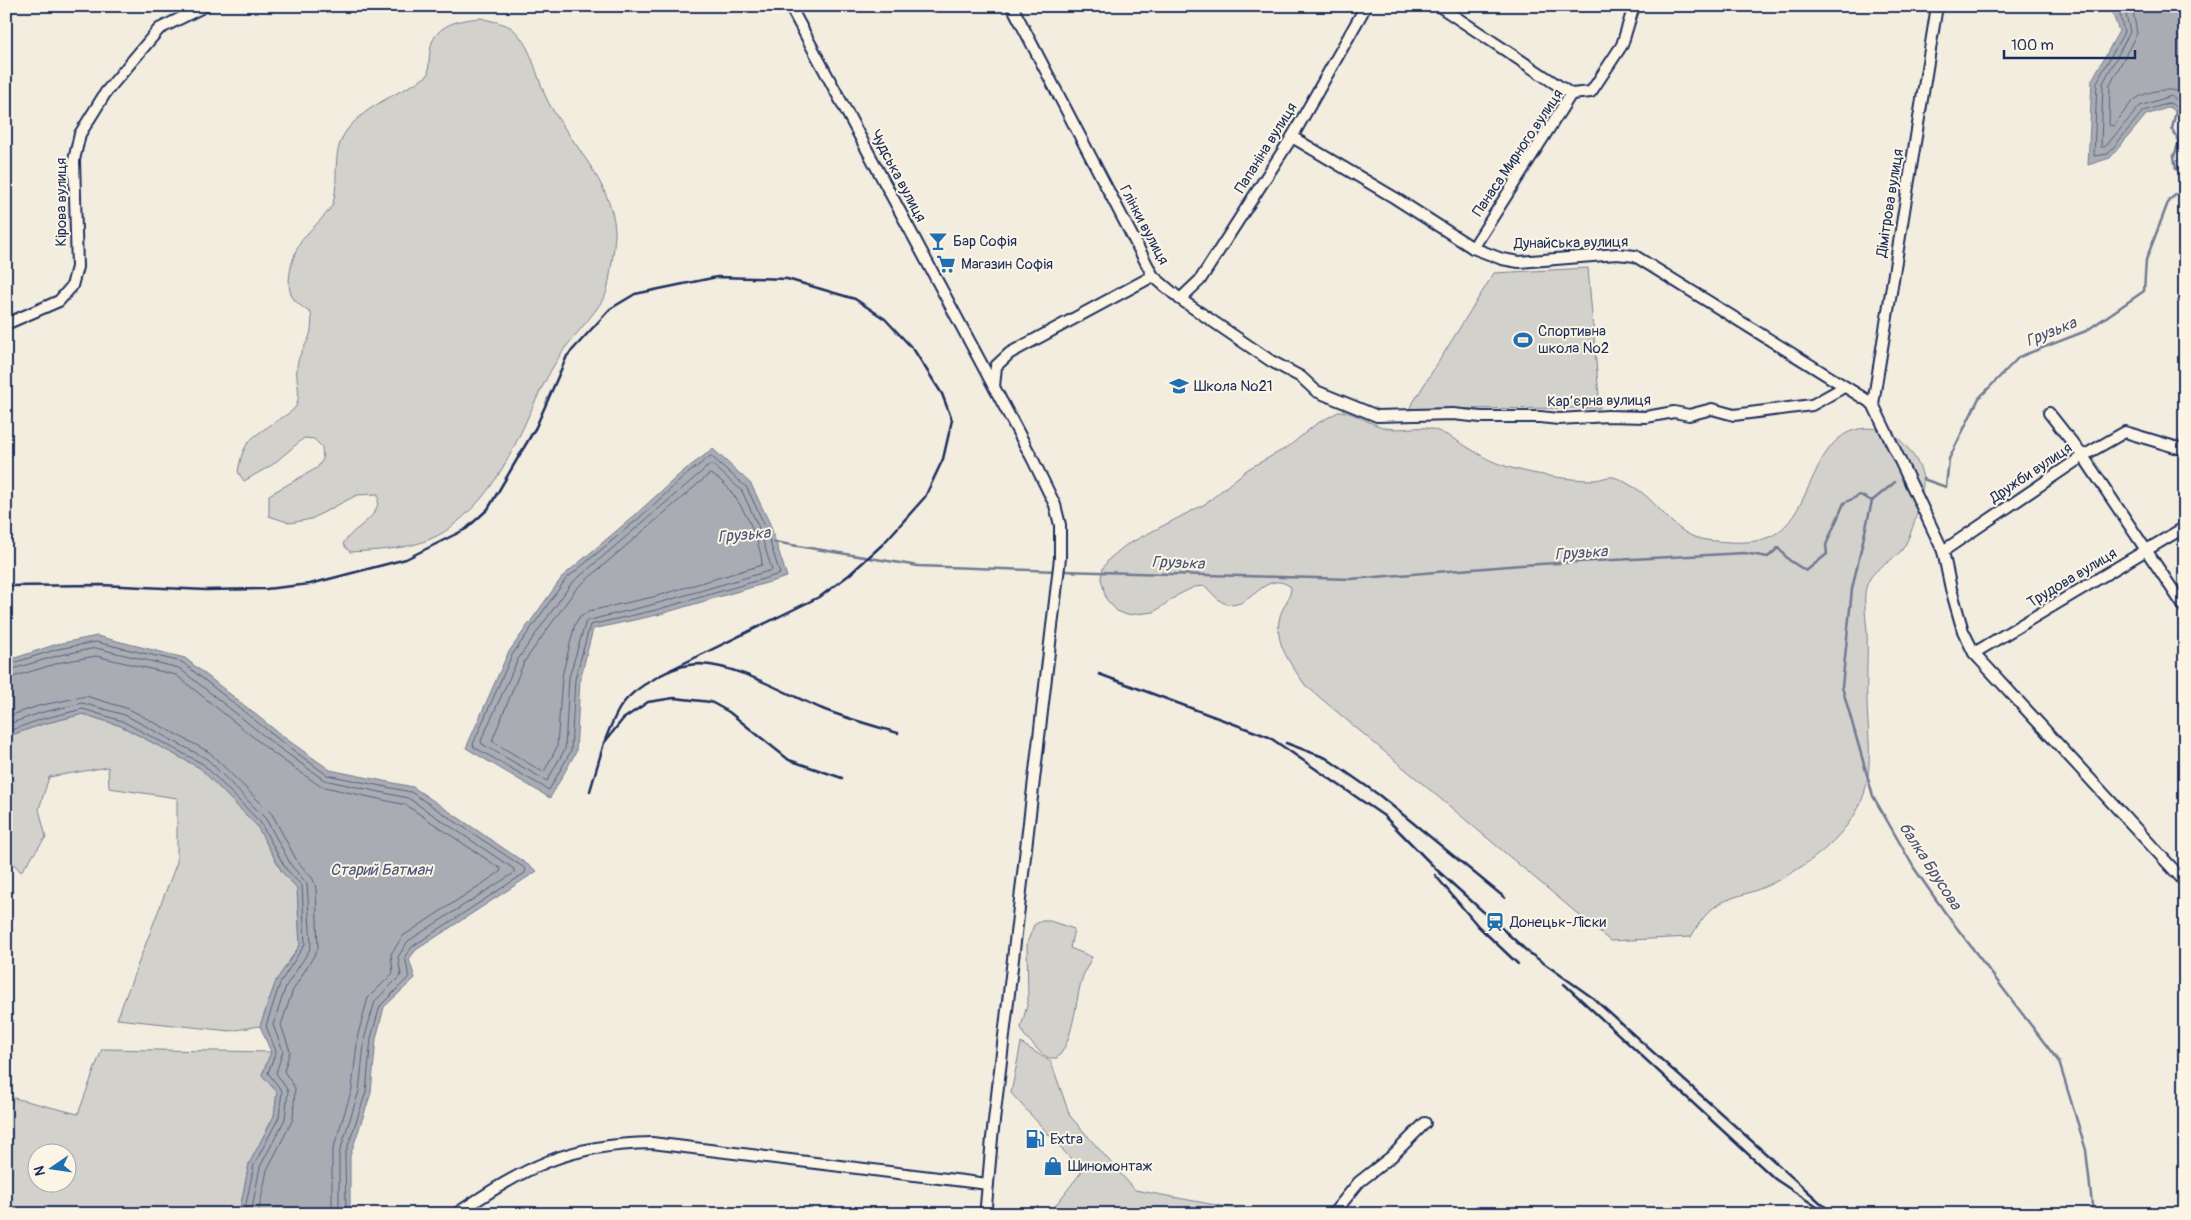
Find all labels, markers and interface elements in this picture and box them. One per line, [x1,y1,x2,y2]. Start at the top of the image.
scale bar [2004,28,2135,60]
text: 100 m [2011,36,2054,55]
street label: Панаса Мирного вулиця [1468,86,1568,220]
street label: Папаніна вулиця [1231,99,1301,197]
street label: Чудська вулиця [866,127,930,225]
street label: Дімітрова вулиця [1872,148,1908,259]
street label: Кірова вулиця [52,158,71,246]
street label: Глінки вулиця [1115,182,1173,268]
bar icon: Бар Софія [927,230,949,252]
place label: Бар Софія [953,232,1017,251]
street label: Дунайська вулиця [1513,233,1628,254]
supermarket icon: Магазин Софія [935,253,957,275]
place label: Магазин Софія [961,255,1053,274]
water label: Грузька [2023,312,2081,351]
place label: Спортивна школа №2 [1538,322,1609,358]
sports icon: Спортивна школа №2 [1512,329,1534,351]
school or university icon: Школа №21 [1168,375,1190,397]
place label: Школа №21 [1194,377,1273,396]
street label: Кар’єрна вулиця [1547,391,1651,411]
street label: Дружби вулиця [1985,438,2076,508]
water label: Грузька [717,523,773,547]
water label: Грузька [1554,541,1610,565]
street label: Трудова вулиця [2024,544,2120,612]
water label: Грузька [1151,552,1206,574]
water label: балка Брусова [1894,819,1967,915]
water label: Старий Батман [330,860,434,880]
station icon: Донецьк-Ліски [1484,911,1506,933]
place label: Донецьк-Ліски [1509,913,1606,932]
fuel station icon: Extra [1024,1128,1046,1150]
place label: Extra [1050,1130,1083,1149]
north arrow [28,1142,78,1192]
shop icon: Шиномонтаж [1042,1155,1064,1177]
place label: Шиномонтаж [1068,1157,1152,1176]
text: N [30,1164,49,1177]

